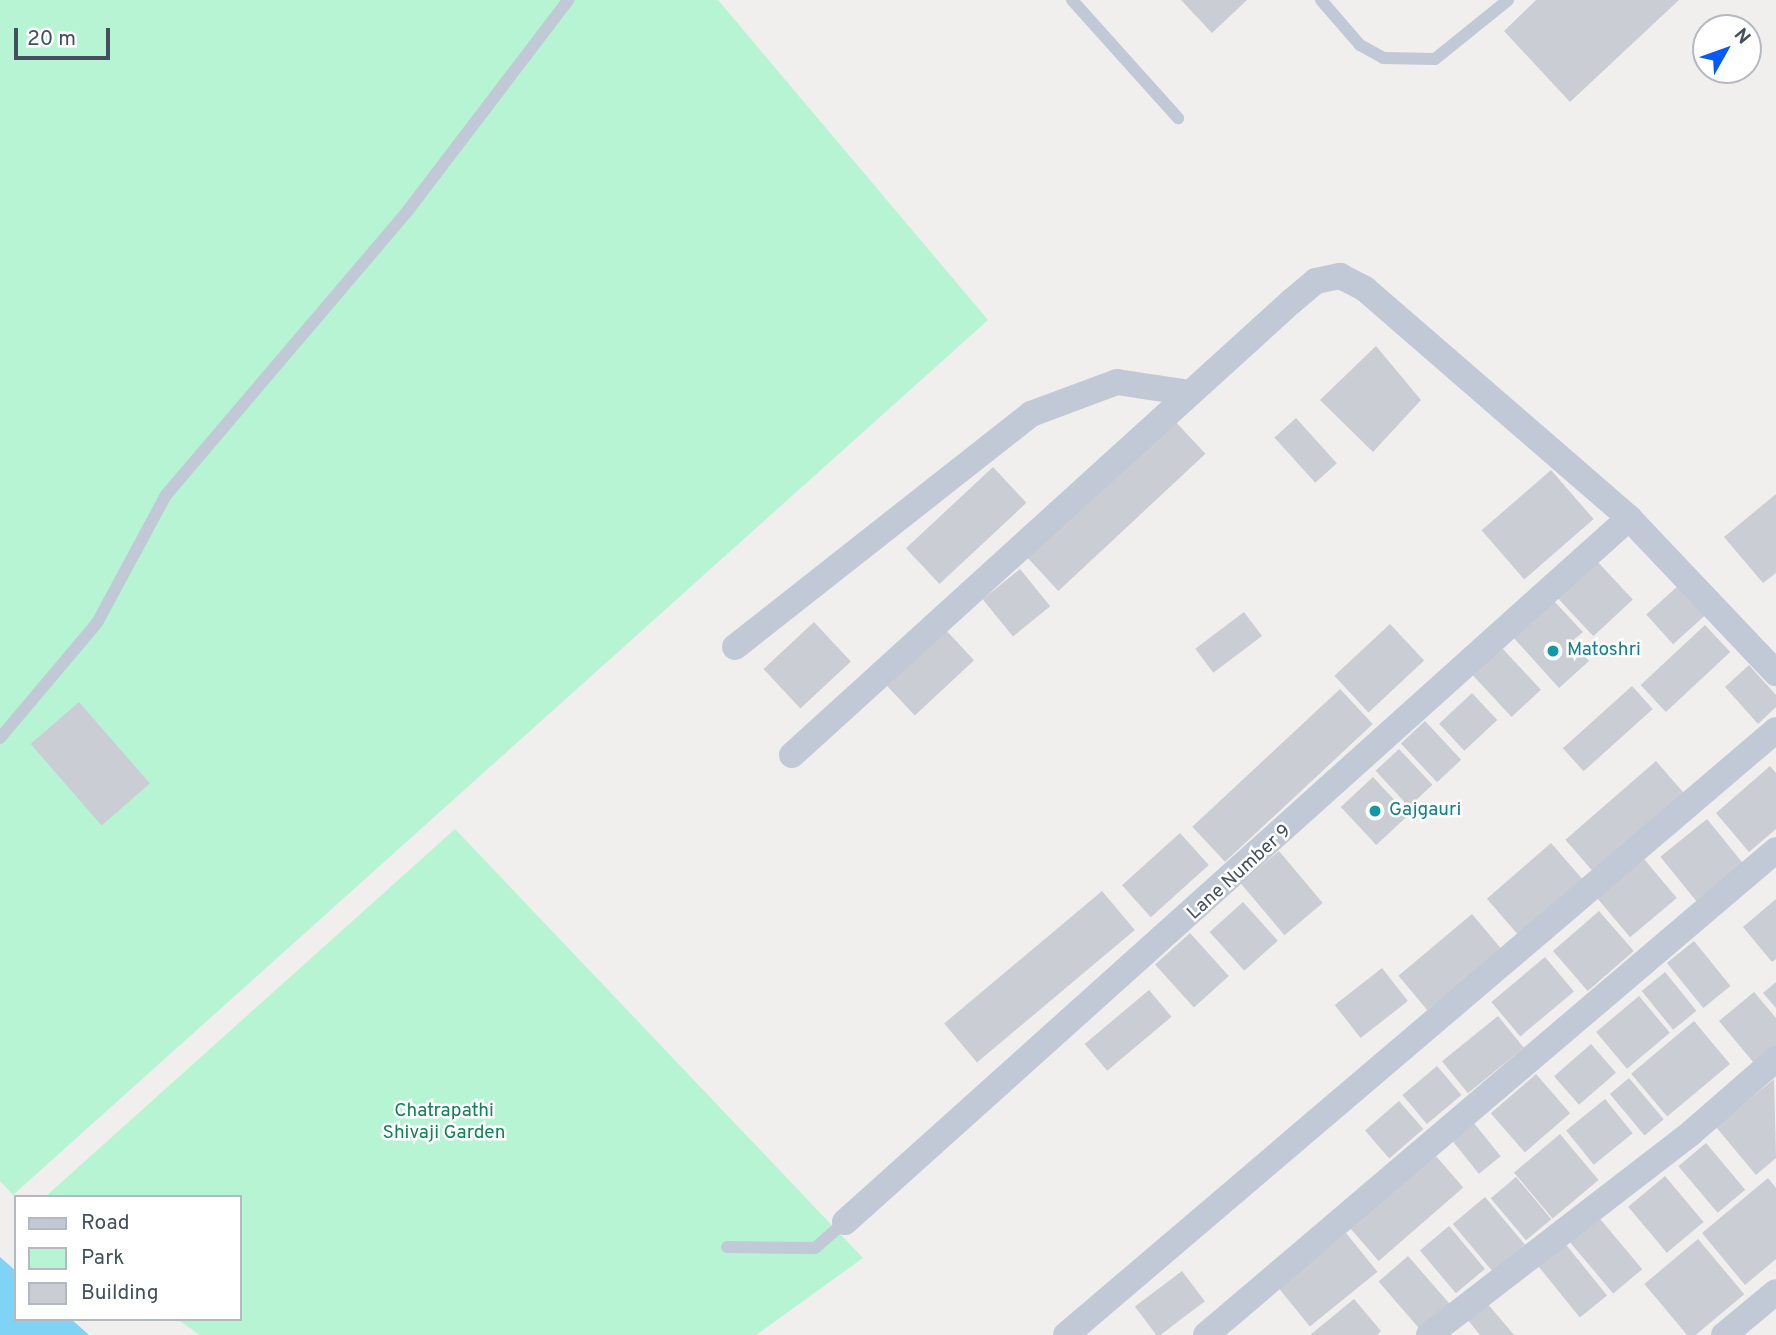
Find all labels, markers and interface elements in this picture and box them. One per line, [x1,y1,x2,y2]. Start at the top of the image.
scale bar [18,14,114,58]
north arrow [1692,14,1762,84]
text: N [1728,24,1755,50]
text: 20 m [27,26,76,53]
place label: Matoshri [1567,640,1641,662]
marker: Matoshri [1545,643,1561,659]
place label: Gajgauri [1389,800,1461,822]
marker: Gajgauri [1367,803,1383,819]
street label: Lane Number 9 [1184,821,1296,925]
park label: Chatrapathi Shivaji Garden [383,1101,505,1145]
legend [14,1195,242,1321]
text: Road [81,1210,130,1237]
text: Park [81,1245,124,1272]
text: Building [81,1280,159,1307]

